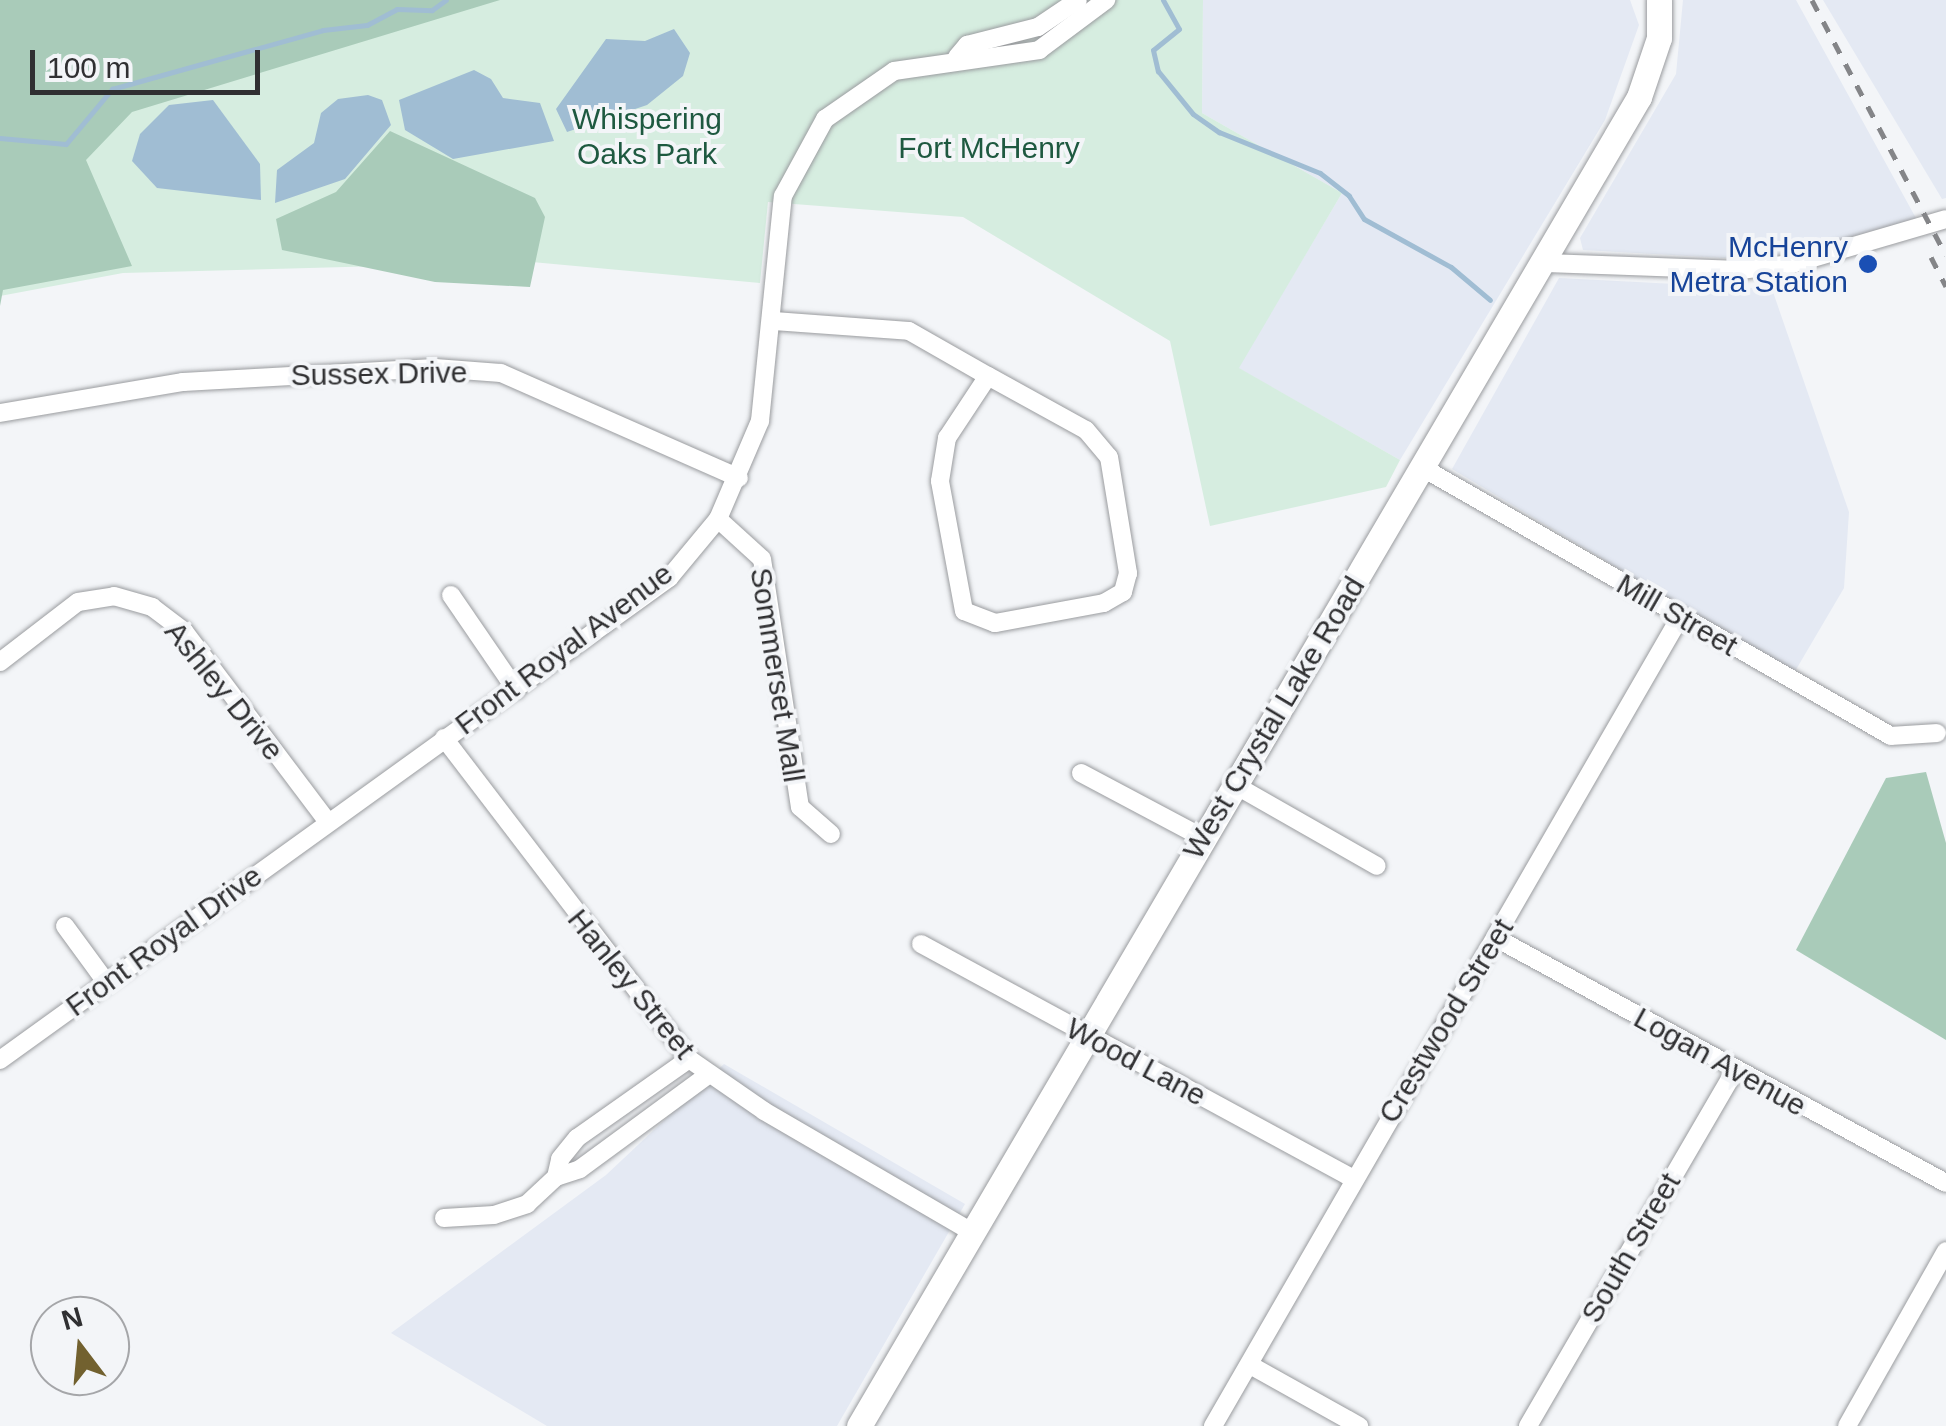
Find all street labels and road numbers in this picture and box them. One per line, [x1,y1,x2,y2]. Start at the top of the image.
street label: Sussex Drive [290,354,468,394]
street label: Front Royal Avenue [448,555,680,743]
street label: Sommerset Mall [742,565,812,785]
street label: Mill Street [1610,566,1744,664]
street label: West Crystal Lake Road [1175,570,1373,866]
street label: Ashley Drive [157,614,291,768]
street label: Front Royal Drive [59,858,269,1024]
street label: Hanley Street [560,902,702,1066]
street label: Crestwood Street [1371,912,1521,1130]
street label: Logan Avenue [1627,999,1813,1125]
street label: Wood Lane [1060,1010,1212,1114]
street label: South Street [1574,1167,1688,1329]

